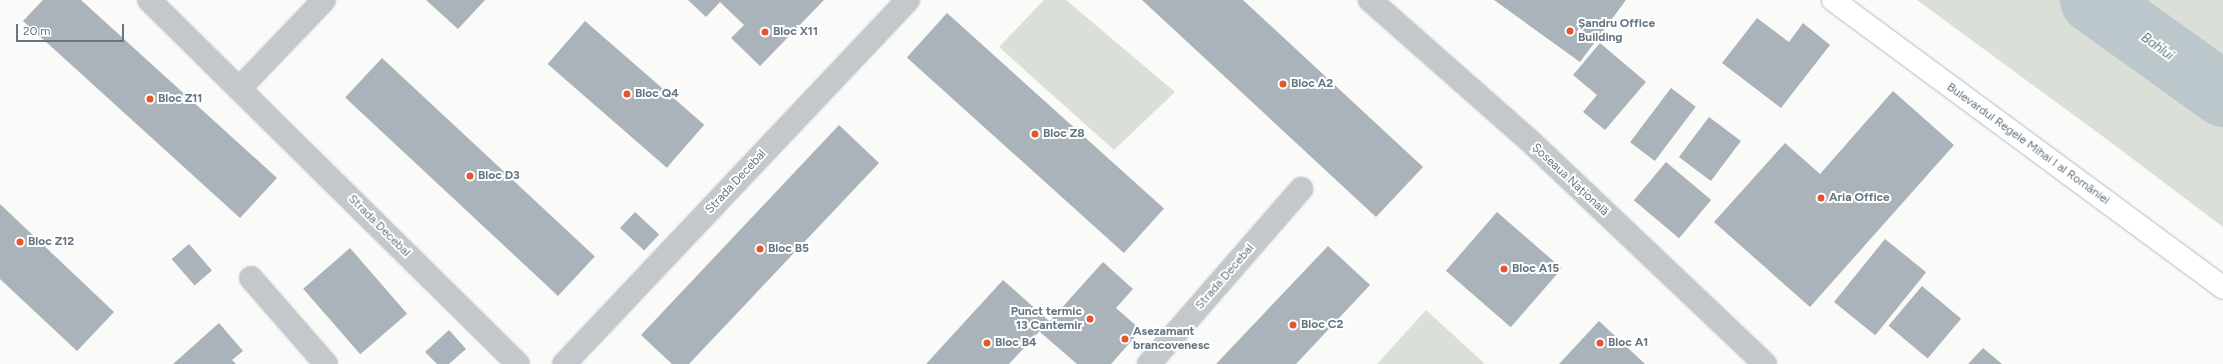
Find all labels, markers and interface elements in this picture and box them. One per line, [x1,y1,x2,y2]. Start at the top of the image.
scale bar [18,16,126,42]
place label: Șandru Office Building [1578,17,1655,45]
text: 20 m [23,24,51,38]
place label: Bloc X11 [773,25,818,39]
marker: Șandru Office Building [1565,26,1575,36]
marker: Bloc X11 [760,27,770,37]
water label: Bahlui [2138,30,2176,64]
place label: Bloc A2 [1291,77,1333,91]
marker: Bloc A2 [1278,79,1288,89]
street label: Bulevardul Regele Mihai I al României [1944,80,2112,208]
place label: Bloc Q4 [635,87,679,101]
marker: Bloc Q4 [622,89,632,99]
place label: Bloc Z11 [158,92,202,106]
marker: Bloc Z11 [145,94,155,104]
place label: Bloc Z8 [1043,127,1085,141]
marker: Bloc Z8 [1030,129,1040,139]
street label: Șoseaua Națională [1529,141,1611,219]
street label: Strada Decebal [703,147,769,217]
place label: Bloc D3 [478,169,520,183]
marker: Bloc D3 [465,171,475,181]
place label: Aria Office [1829,191,1890,205]
street label: Strada Decebal [345,192,413,260]
marker: Aria Office [1816,193,1826,203]
place label: Bloc Z12 [28,235,74,249]
marker: Bloc Z12 [15,237,25,247]
street label: Strada Decebal [1193,241,1257,313]
place label: Bloc B5 [768,242,809,256]
marker: Bloc B5 [755,244,765,254]
place label: Bloc A15 [1512,262,1559,276]
marker: Bloc A15 [1499,264,1509,274]
place label: Punct termic 13 Cantemir [1011,305,1082,333]
marker: Punct termic 13 Cantemir [1085,314,1095,324]
place label: Bloc C2 [1301,318,1343,332]
marker: Bloc C2 [1288,320,1298,330]
place label: Asezamant brancovenesc [1133,325,1210,353]
marker: Asezamant brancovenesc [1120,334,1130,344]
place label: Bloc B4 [995,336,1037,350]
place label: Bloc A1 [1608,336,1648,350]
marker: Bloc B4 [982,338,992,348]
marker: Bloc A1 [1595,338,1605,348]

